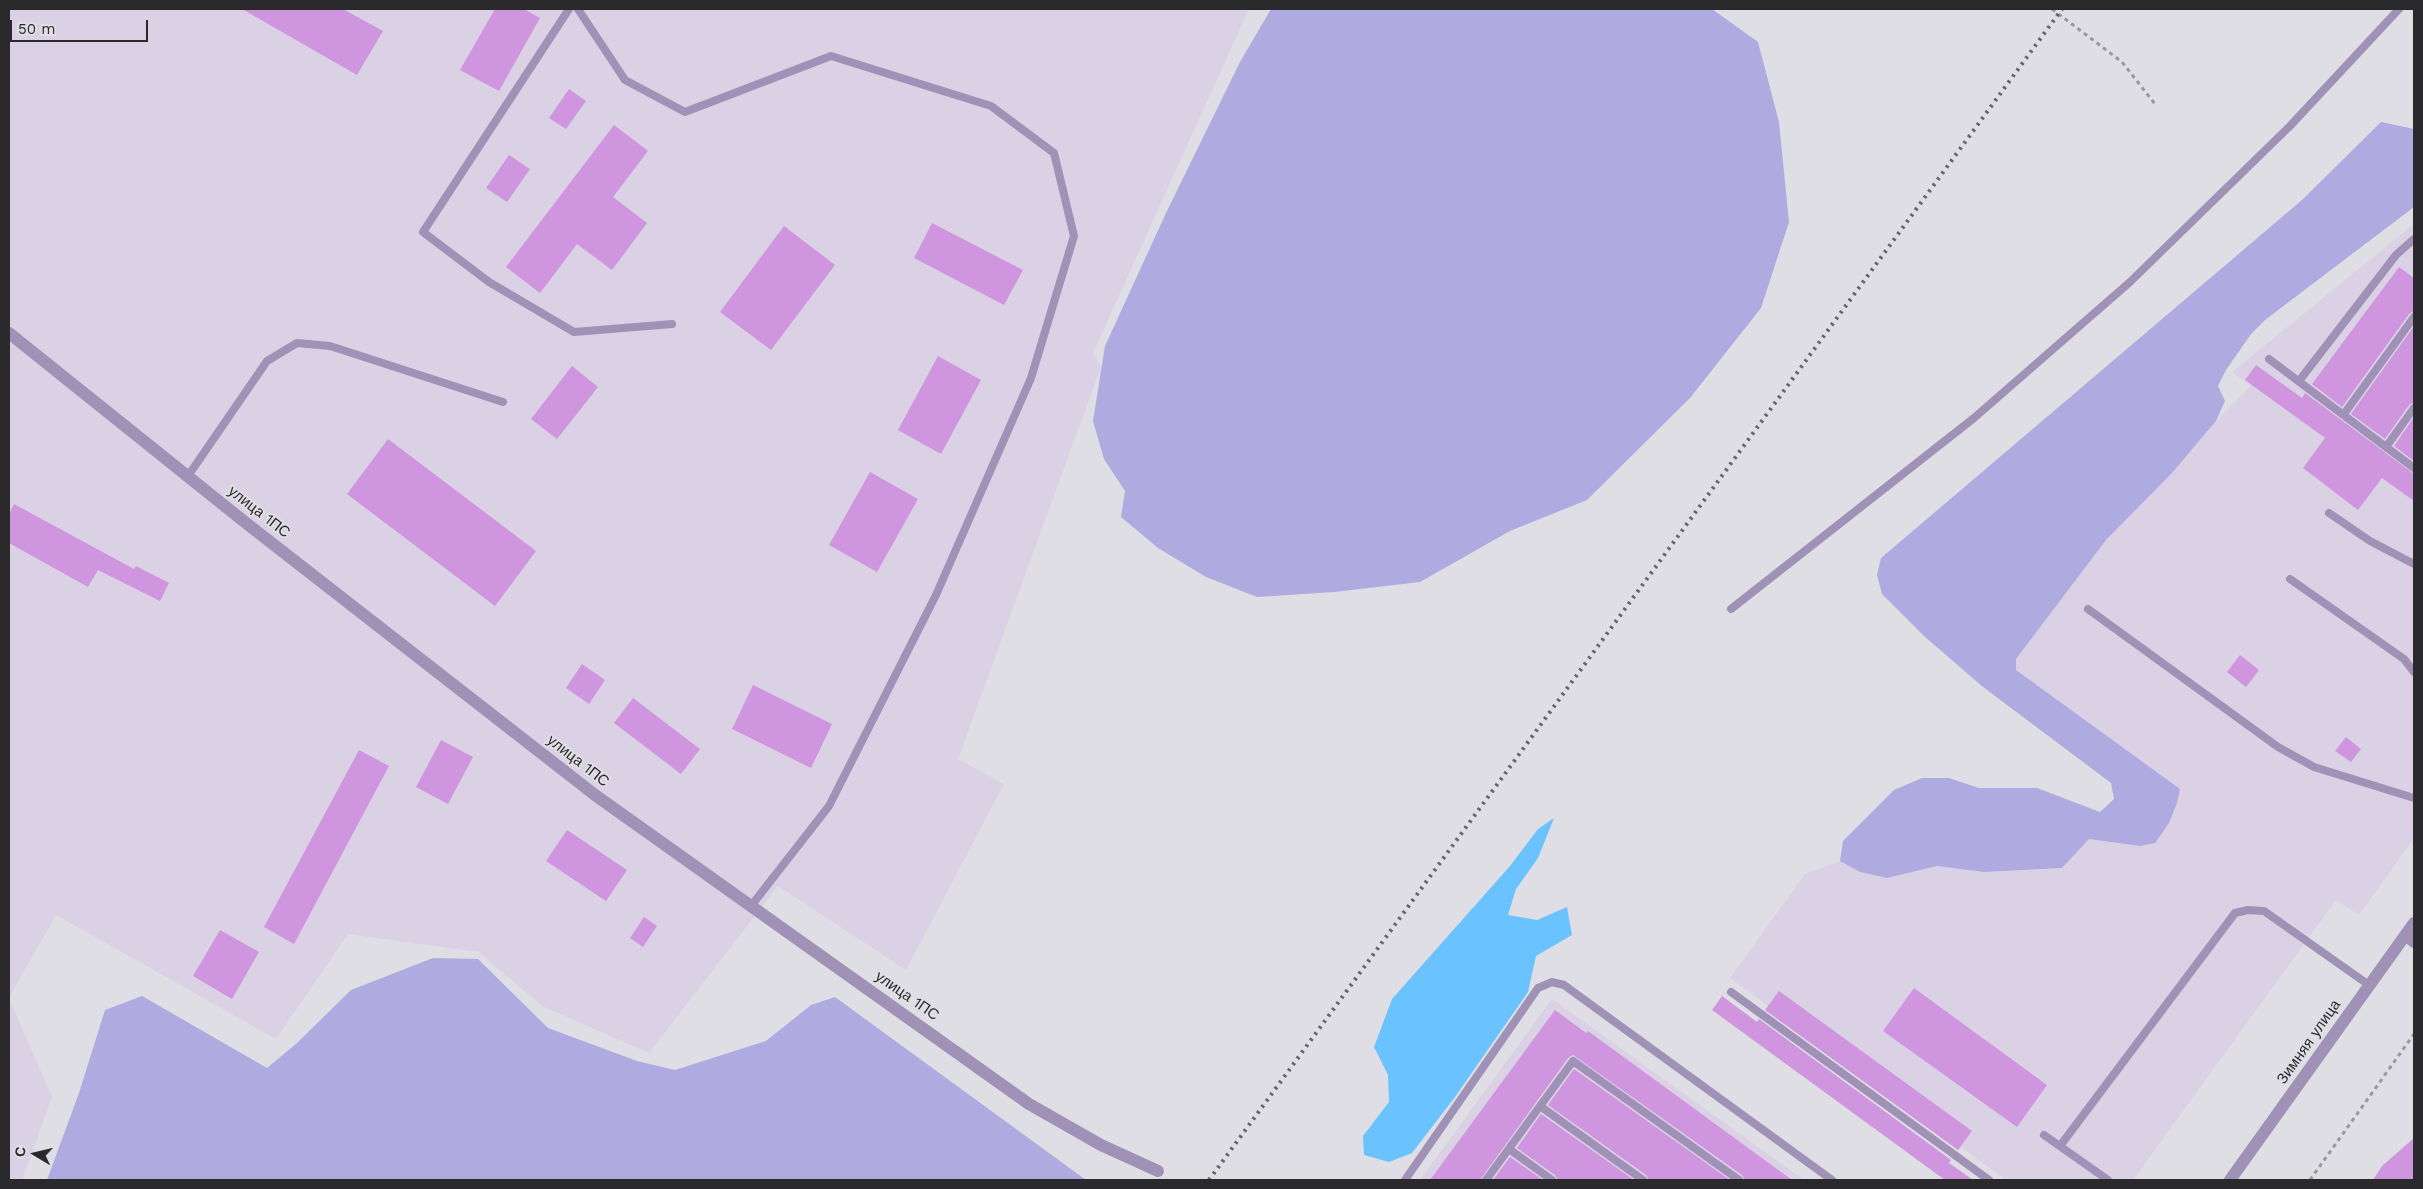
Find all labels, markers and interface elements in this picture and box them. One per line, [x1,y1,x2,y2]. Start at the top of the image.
scale bar [12,10,150,42]
text: 50 m [18,20,55,38]
street label: улица 1ПС [224,482,294,542]
street label: улица 1ПС [543,731,613,791]
street label: улица 1ПС [872,967,942,1025]
street label: Зимняя улица [2273,996,2345,1088]
north arrow [10,1129,60,1179]
text: С [11,1145,29,1158]

